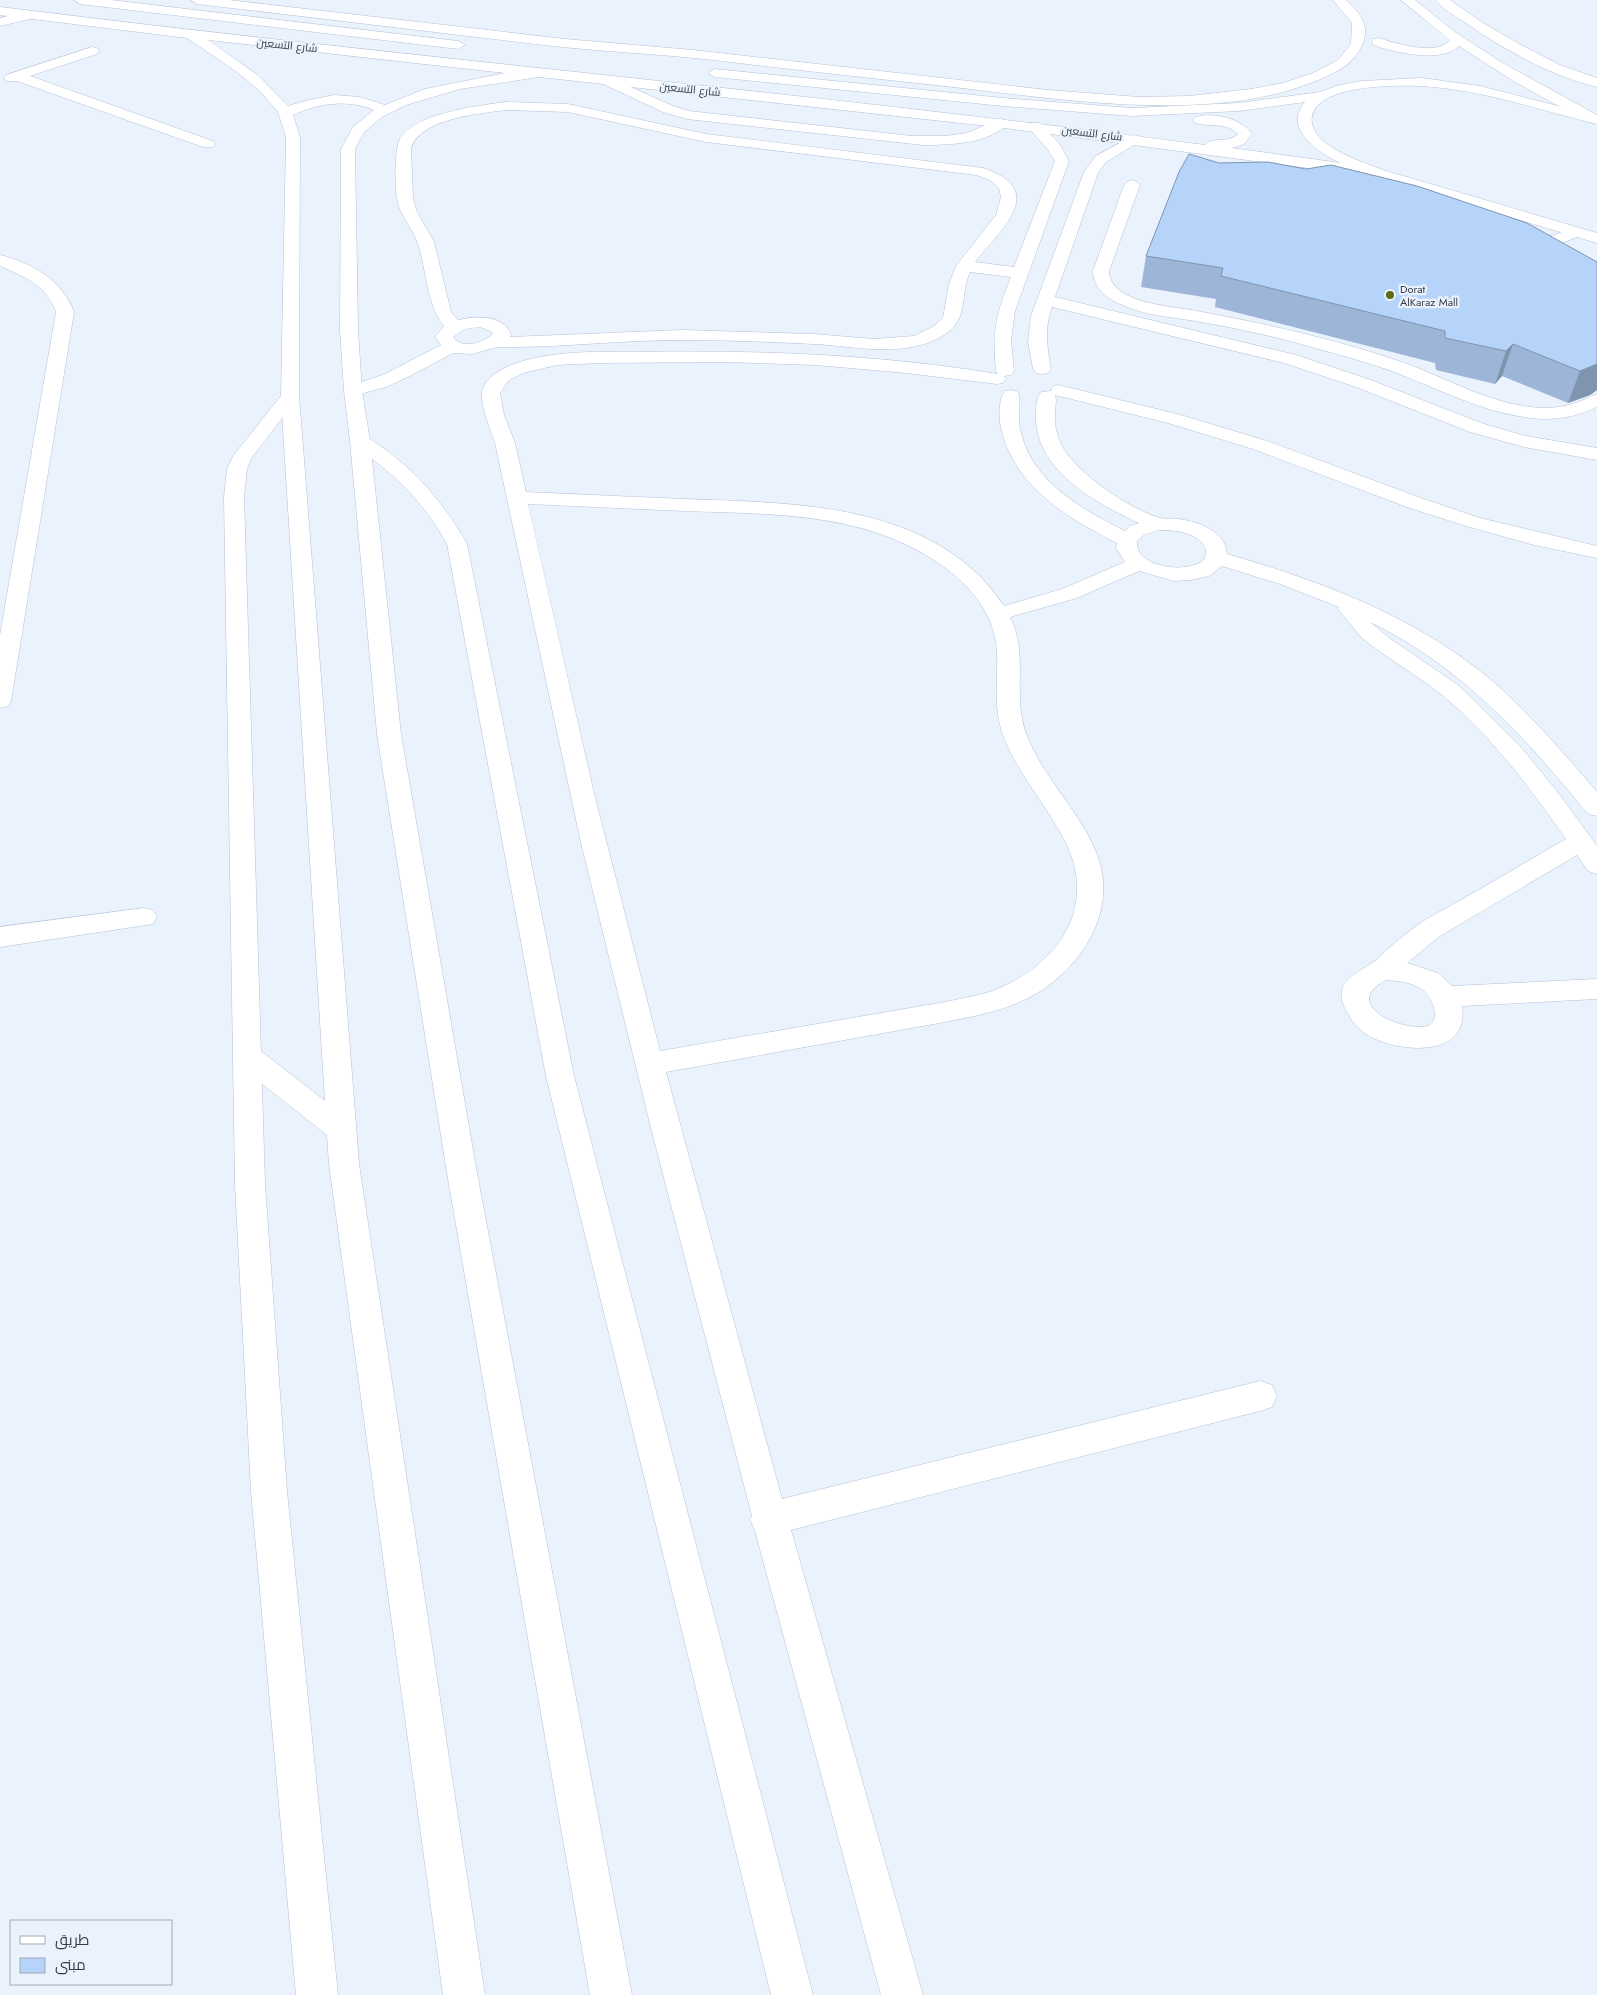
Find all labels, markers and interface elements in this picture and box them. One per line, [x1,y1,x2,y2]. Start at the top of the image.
street label: شارع التسعين [256,34,318,56]
street label: شارع التسعين [659,78,721,100]
street label: شارع التسعين [1061,121,1123,145]
place label: Dorat AlKaraz Mall [1400,281,1458,310]
marker: Dorat AlKaraz Mall [1384,289,1396,301]
legend [10,1920,172,1985]
text: طريق [55,1929,89,1951]
text: مبنى [55,1954,86,1976]

